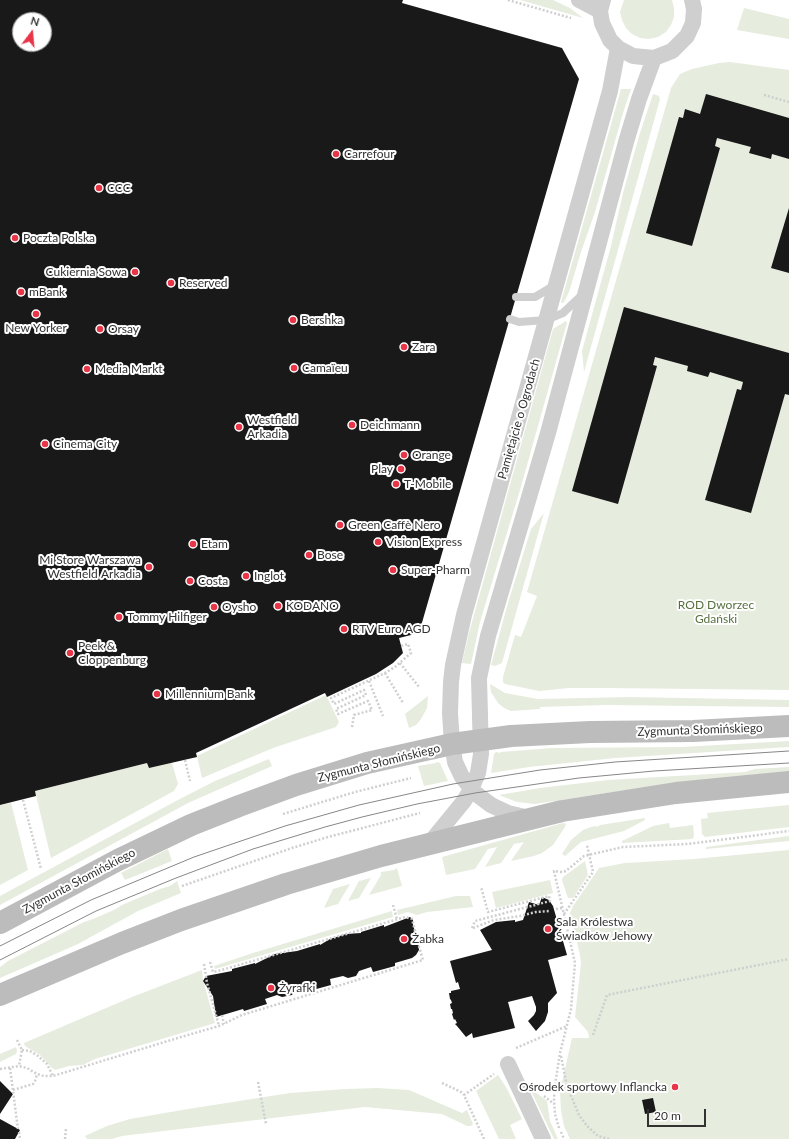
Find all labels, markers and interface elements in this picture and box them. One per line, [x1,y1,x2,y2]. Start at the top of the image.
north arrow [12,12,52,52]
text: N [29,14,41,28]
place label: Carrefour [344,147,395,161]
marker: Carrefour [331,149,341,159]
place label: CCC [107,181,131,195]
marker: CCC [94,183,104,193]
place label: Poczta Polska [23,231,95,245]
marker: Poczta Polska [10,233,20,243]
place label: Cukiernia Sowa [46,265,127,279]
marker: Cukiernia Sowa [130,267,140,277]
place label: Reserved [179,276,227,290]
marker: Reserved [166,278,176,288]
place label: mBank [29,285,65,299]
marker: mBank [16,287,26,297]
marker: New Yorker [31,309,41,319]
place label: Bershka [301,313,343,327]
marker: Bershka [288,315,298,325]
place label: New Yorker [5,321,67,335]
place label: Orsay [108,322,139,336]
marker: Orsay [95,324,105,334]
place label: Zara [412,340,435,354]
marker: Zara [399,342,409,352]
street label: Pamiętajcie o Ogrodach [495,357,543,481]
place label: Camaïeu [302,361,348,375]
place label: Media Markt [95,362,163,376]
marker: Camaïeu [289,363,299,373]
marker: Media Markt [82,364,92,374]
place label: Westfield Arkadia [247,413,297,441]
place label: Deichmann [360,418,420,432]
marker: Deichmann [347,420,357,430]
marker: Westfield Arkadia [234,422,244,432]
place label: Cinema City [53,437,117,451]
marker: Cinema City [40,439,50,449]
place label: Orange [412,448,451,462]
marker: Orange [399,450,409,460]
place label: Play [371,462,393,476]
marker: Play [396,464,406,474]
place label: T-Mobile [404,477,451,491]
marker: T-Mobile [391,479,401,489]
place label: Green Caffè Nero [348,518,441,532]
marker: Green Caffè Nero [335,520,345,530]
place label: Vision Express [386,535,462,549]
place label: Etam [201,537,228,551]
marker: Vision Express [373,537,383,547]
marker: Etam [188,539,198,549]
place label: Bose [317,548,343,562]
marker: Bose [304,550,314,560]
place label: Mi Store Warszawa Westfield Arkadia [39,553,141,581]
marker: Mi Store Warszawa Westfield Arkadia [144,562,154,572]
place label: Super-Pharm [401,563,470,577]
marker: Super-Pharm [388,565,398,575]
place label: Inglot [254,569,284,583]
marker: Inglot [241,571,251,581]
place label: Costa [198,574,228,588]
marker: Costa [185,576,195,586]
park label: ROD Dworzec Gdański [678,598,754,626]
place label: KODANO [286,599,339,613]
place label: Oysho [222,600,256,614]
marker: KODANO [273,601,283,611]
marker: Oysho [209,602,219,612]
place label: Tommy Hilfiger [127,610,207,624]
marker: Tommy Hilfiger [114,612,124,622]
place label: RTV Euro AGD [352,622,431,636]
marker: RTV Euro AGD [339,624,349,634]
place label: Peek & Cloppenburg [78,639,146,667]
marker: Peek & Cloppenburg [65,648,75,658]
place label: Millennium Bank [165,687,253,701]
marker: Millennium Bank [152,689,162,699]
street label: Zygmunta Słomińskiego [637,721,763,739]
street label: Zygmunta Słomińskiego [316,741,442,785]
street label: Zygmunta Słomińskiego [20,845,138,917]
place label: Sala Królestwa Świadków Jehowy [556,915,652,943]
marker: Sala Królestwa Świadków Jehowy [543,924,553,934]
place label: Żabka [412,932,444,946]
marker: Żabka [399,934,409,944]
place label: Żyrafki [279,981,315,995]
marker: Żyrafki [266,983,276,993]
place label: Ośrodek sportowy Inflancka [519,1080,667,1094]
marker: Ośrodek sportowy Inflancka [670,1082,680,1092]
scale bar [649,1101,708,1127]
text: 20 m [654,1108,681,1123]

